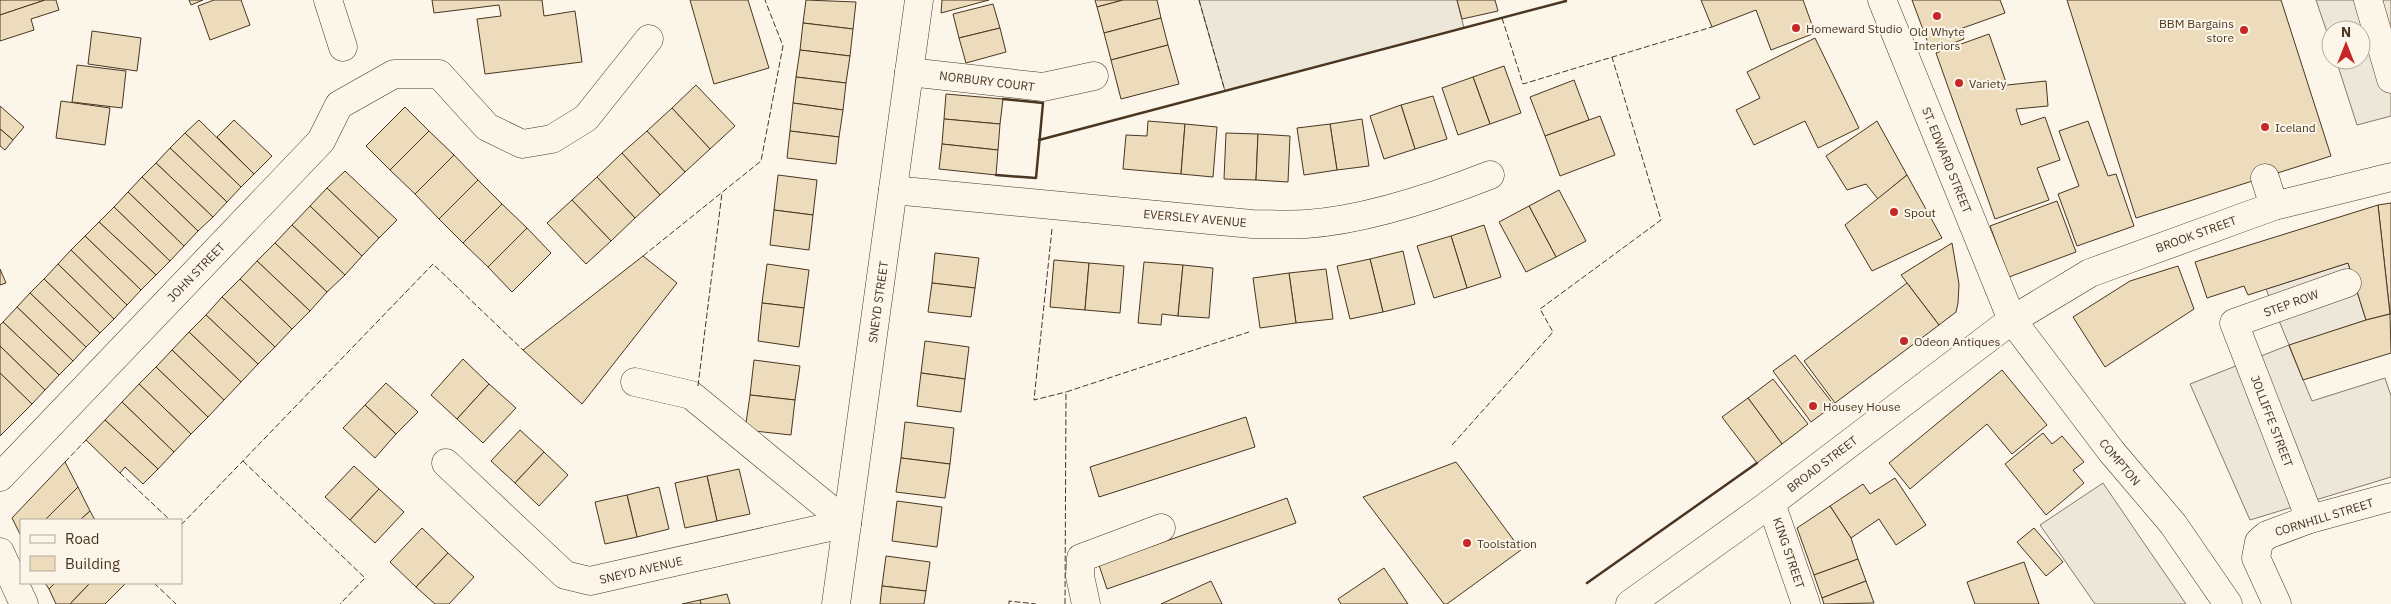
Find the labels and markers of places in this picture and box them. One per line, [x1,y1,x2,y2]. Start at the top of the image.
marker: Old Whyte Interiors [1931,10,1943,22]
place label: BBM Bargains store [2159,16,2234,45]
place label: Homeward Studio [1806,21,1903,36]
marker: Homeward Studio [1790,22,1802,34]
place label: Old Whyte Interiors [1909,24,1965,53]
marker: BBM Bargains store [2238,24,2250,36]
place label: Variety [1969,76,2007,91]
marker: Variety [1953,77,1965,89]
place label: Iceland [2275,120,2316,135]
marker: Iceland [2259,121,2271,133]
place label: Spout [1904,205,1936,220]
marker: Spout [1888,206,1900,218]
place label: Odeon Antiques [1914,334,2000,349]
marker: Odeon Antiques [1898,335,1910,347]
place label: Housey House [1823,399,1901,414]
marker: Housey House [1807,400,1819,412]
place label: Toolstation [1477,536,1537,551]
marker: Toolstation [1461,537,1473,549]

